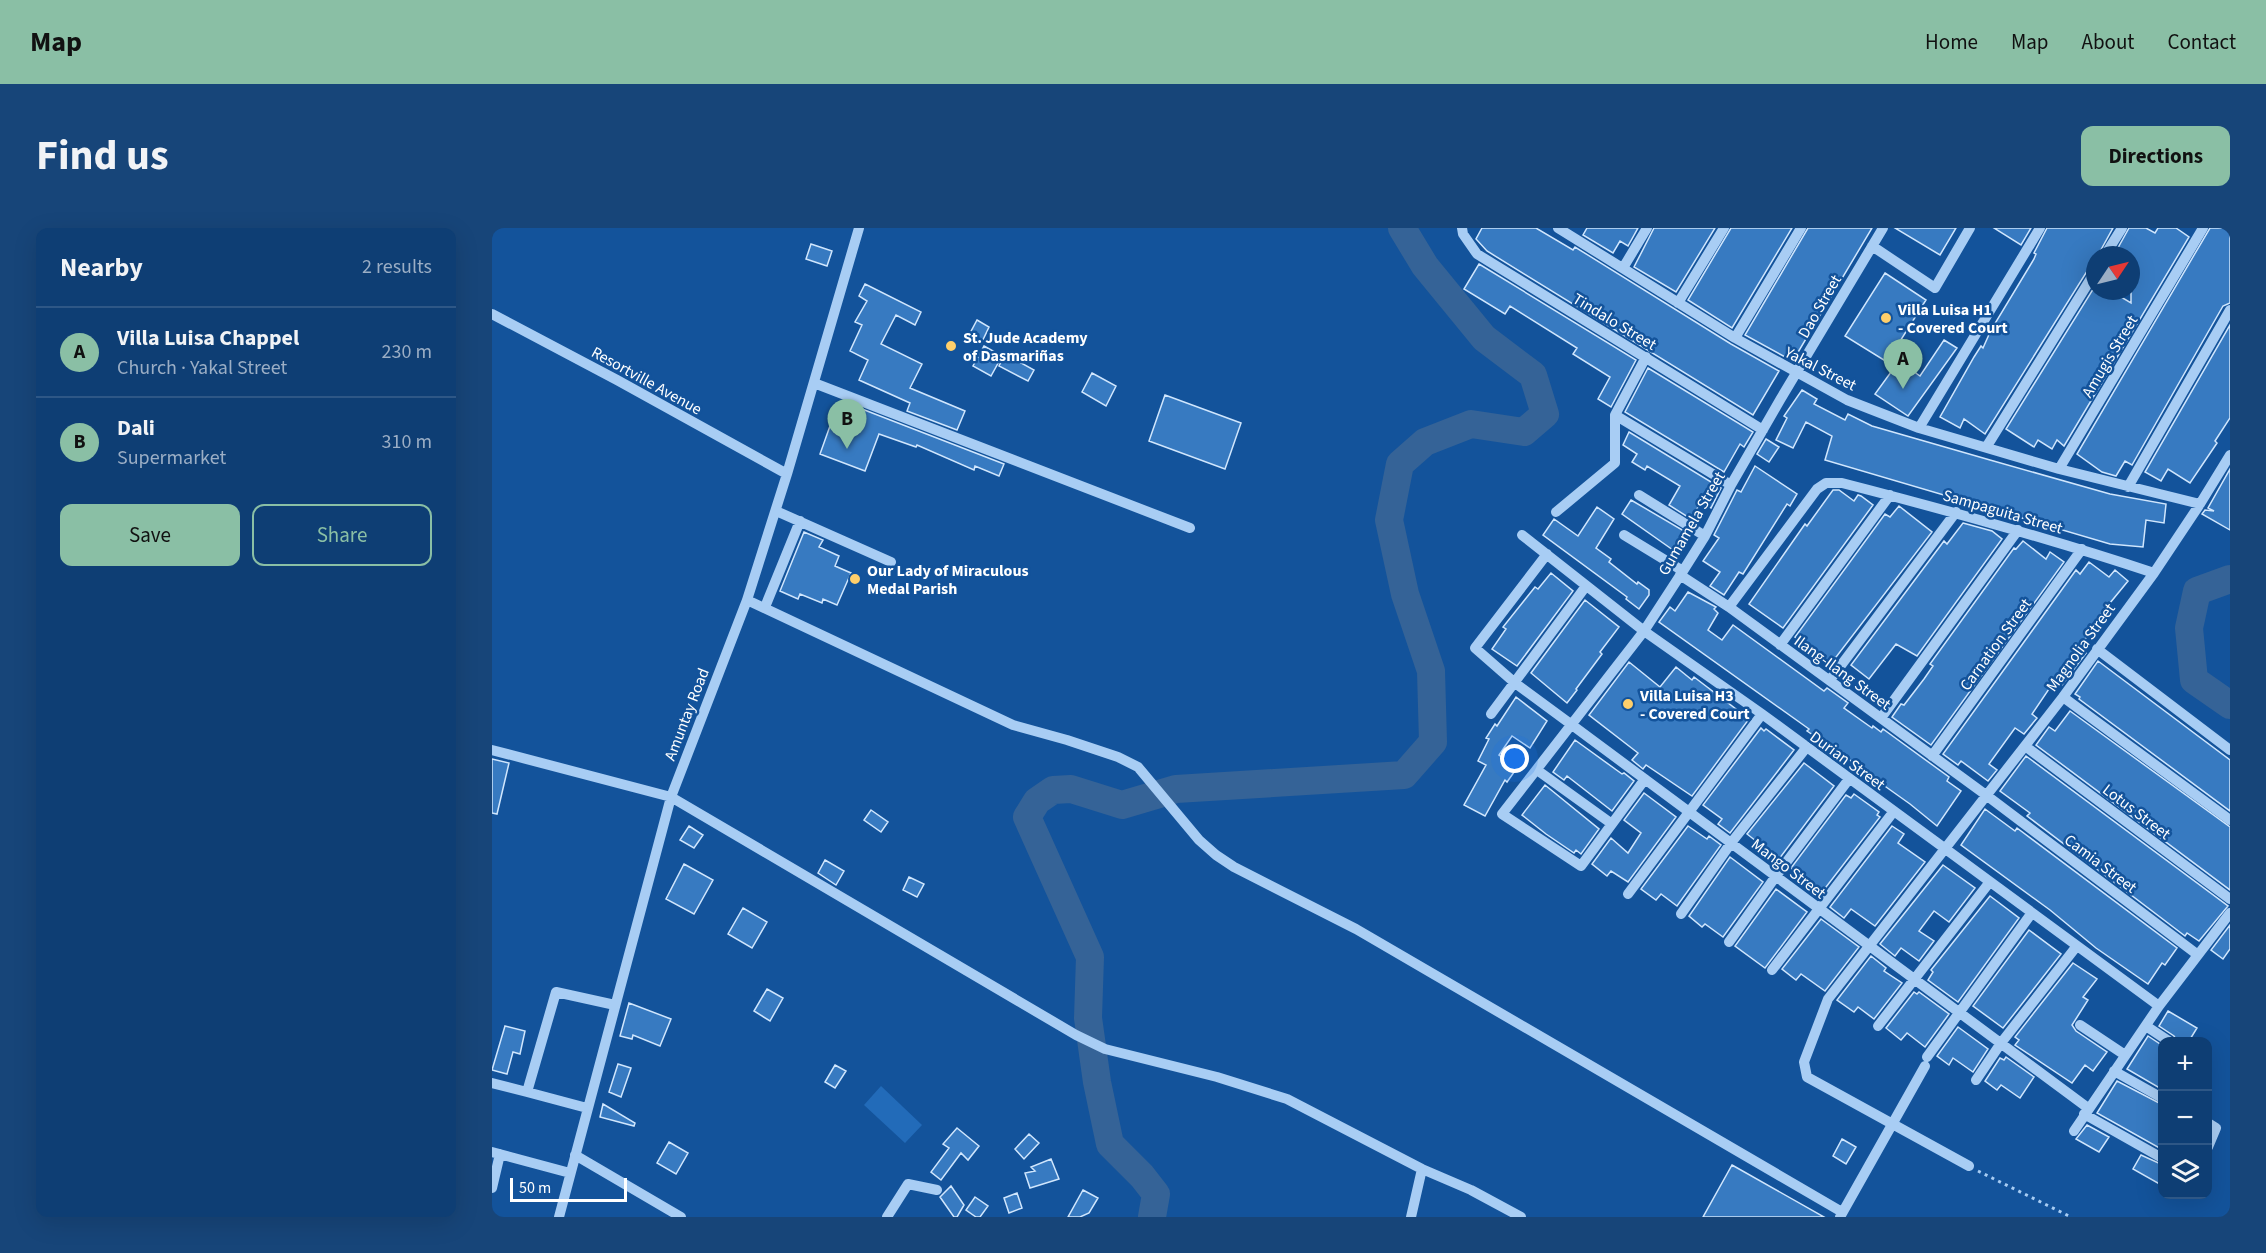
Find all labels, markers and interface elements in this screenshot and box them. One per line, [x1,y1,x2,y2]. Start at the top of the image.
text: Map [30,22,82,62]
text: Home [1925,27,1978,57]
text: Map [2011,27,2049,57]
text: About [2082,27,2134,57]
text: Contact [2167,27,2236,57]
text: Find us [36,126,169,186]
button: Directions [2081,126,2230,186]
north arrow [2086,246,2140,300]
text: Nearby [60,249,143,286]
text: 2 results [362,253,432,281]
street label: Dao Street [1793,270,1847,342]
street label: Tindalo Street [1568,288,1661,356]
place label: Villa Luisa H1 - Covered Court [1897,299,2008,339]
marker: Villa Luisa H1 - Covered Court [1879,311,1893,325]
street label: Amugis Street [2077,311,2143,402]
text: Villa Luisa Chappel [117,322,299,354]
place label: St. Jude Academy of Dasmariñas [963,327,1088,367]
text: A [74,338,85,366]
text: 230 m [382,338,432,366]
marker: St. Jude Academy of Dasmariñas [944,339,958,353]
pin: A [1884,340,1922,389]
street label: Resortville Avenue [587,341,706,420]
street label: Yakal Street [1780,341,1861,397]
text: Church · Yakal Street [117,354,287,382]
pin: B [828,400,866,449]
text: Dali [117,412,155,444]
text: B [73,428,86,456]
text: 310 m [382,428,432,456]
text: Supermarket [117,444,226,472]
street label: Gumamela Street [1653,467,1731,579]
street label: Sampaguita Street [1940,484,2066,540]
button: Save [60,504,240,566]
button: Share [252,504,432,566]
place label: Our Lady of Miraculous Medal Parish [867,560,1029,600]
marker: Our Lady of Miraculous Medal Parish [848,572,862,586]
street label: Carnation Street [1955,593,2037,695]
street label: Magnolia Street [2041,598,2121,696]
street label: Ilang-Ilang Street [1790,630,1896,716]
street label: Amuntay Road [659,665,715,764]
place label: Villa Luisa H3 - Covered Court [1639,685,1750,725]
marker: Villa Luisa H3 - Covered Court [1621,697,1635,711]
street label: Durian Street [1805,726,1890,796]
your location [1500,744,1529,773]
street label: Lotus Street [2098,779,2175,845]
street label: Camia Street [2060,829,2142,899]
street label: Mango Street [1747,833,1831,904]
map controls [2158,1037,2212,1199]
button: + [2158,1037,2212,1091]
button: − [2158,1091,2212,1145]
button: layers [2158,1145,2212,1199]
scale bar [510,1175,627,1202]
text: 50 m [519,1177,551,1199]

